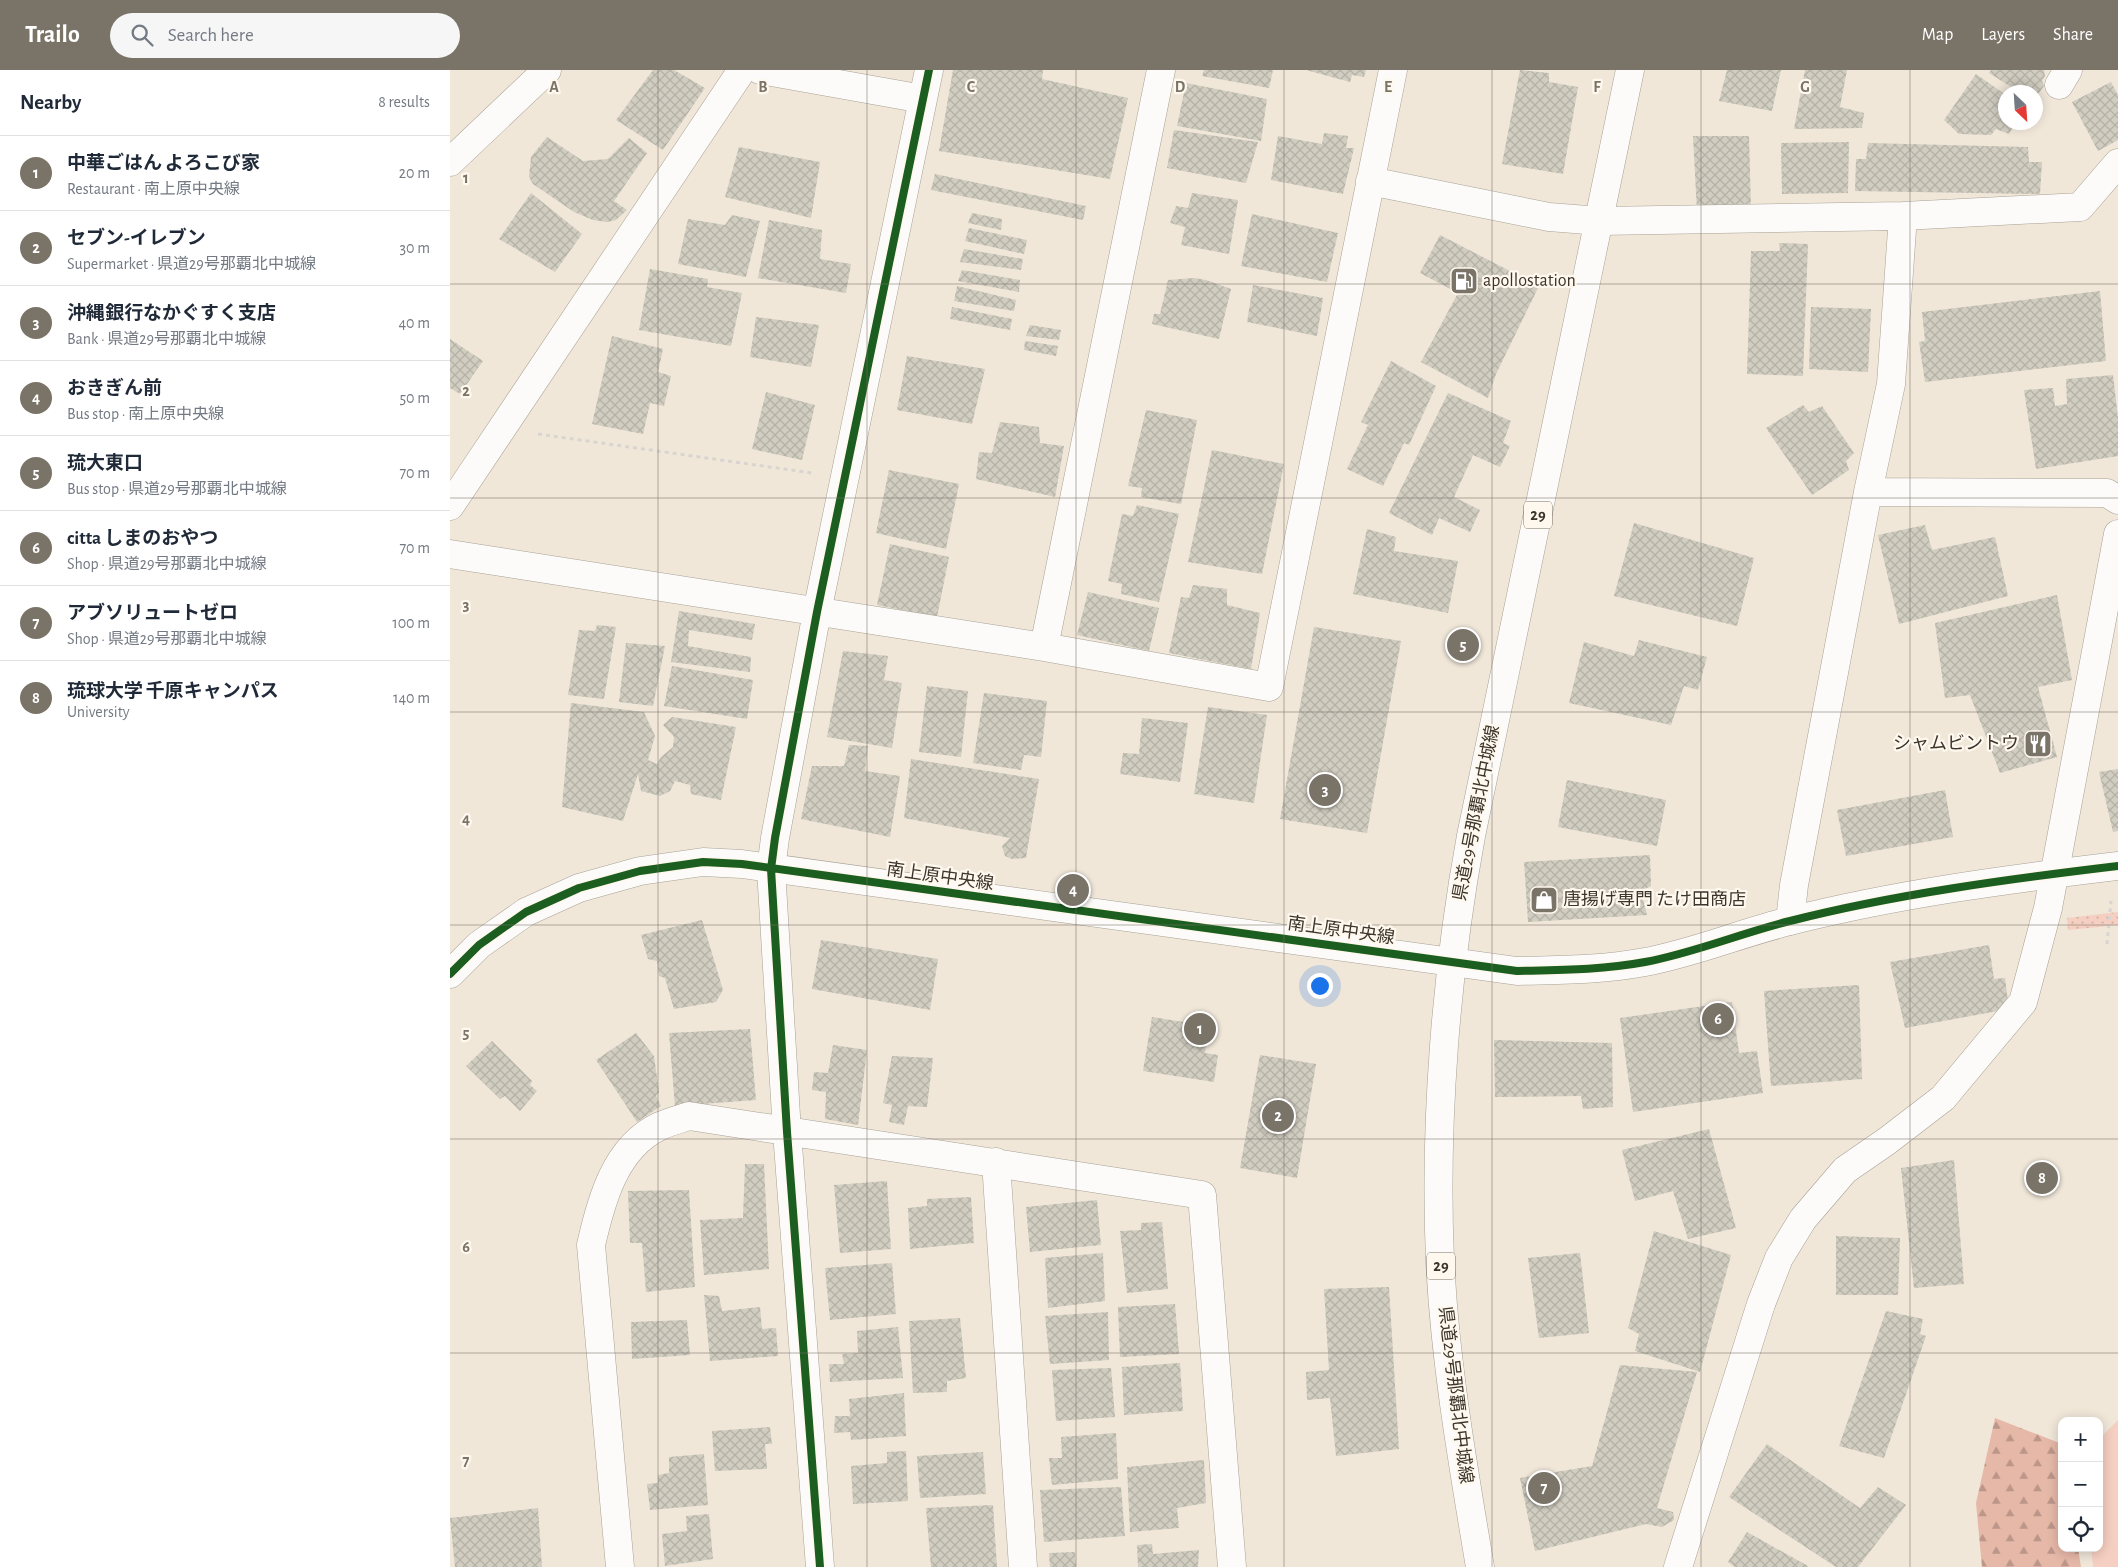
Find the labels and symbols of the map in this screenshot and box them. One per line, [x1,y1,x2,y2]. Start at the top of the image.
text: A [549,79,559,95]
text: B [758,79,768,95]
text: C [967,79,976,95]
text: D [1175,79,1186,95]
text: E [1384,79,1392,95]
text: F [1593,79,1601,95]
text: G [1800,79,1810,95]
north arrow [1998,85,2043,130]
text: 1 [463,170,469,186]
fuel station icon: apollostation [1449,266,1479,296]
place label: apollostation [1483,272,1576,290]
text: 2 [462,383,470,399]
road number: 29 [1524,502,1552,528]
text: 3 [463,597,470,613]
pin: 5 [1447,626,1479,664]
street label: 県道29号那覇北中城線 [1449,723,1503,902]
restaurant icon: シャムビントウ [2023,729,2053,759]
place label: シャムビントウ [1893,734,2019,753]
pin: 3 [1309,771,1341,809]
text: 4 [462,811,470,827]
street label: 南上原中央線 [885,859,995,893]
pin: 4 [1057,871,1089,909]
shop icon: 唐揚げ専門 たけ田商店 [1529,885,1559,915]
place label: 唐揚げ専門 たけ田商店 [1563,890,1746,909]
street label: 南上原中央線 [1286,913,1396,947]
your location [1307,973,1333,999]
pin: 6 [1702,1000,1734,1038]
pin: 1 [1184,1010,1216,1048]
text: 5 [463,1025,470,1041]
pin: 2 [1262,1097,1294,1135]
pin: 8 [2026,1159,2058,1197]
text: 6 [462,1239,470,1255]
road number: 29 [1427,1252,1455,1280]
street label: 県道29号那覇北中城線 [1435,1305,1477,1485]
text: 7 [463,1453,470,1469]
pin: 7 [1528,1469,1560,1507]

